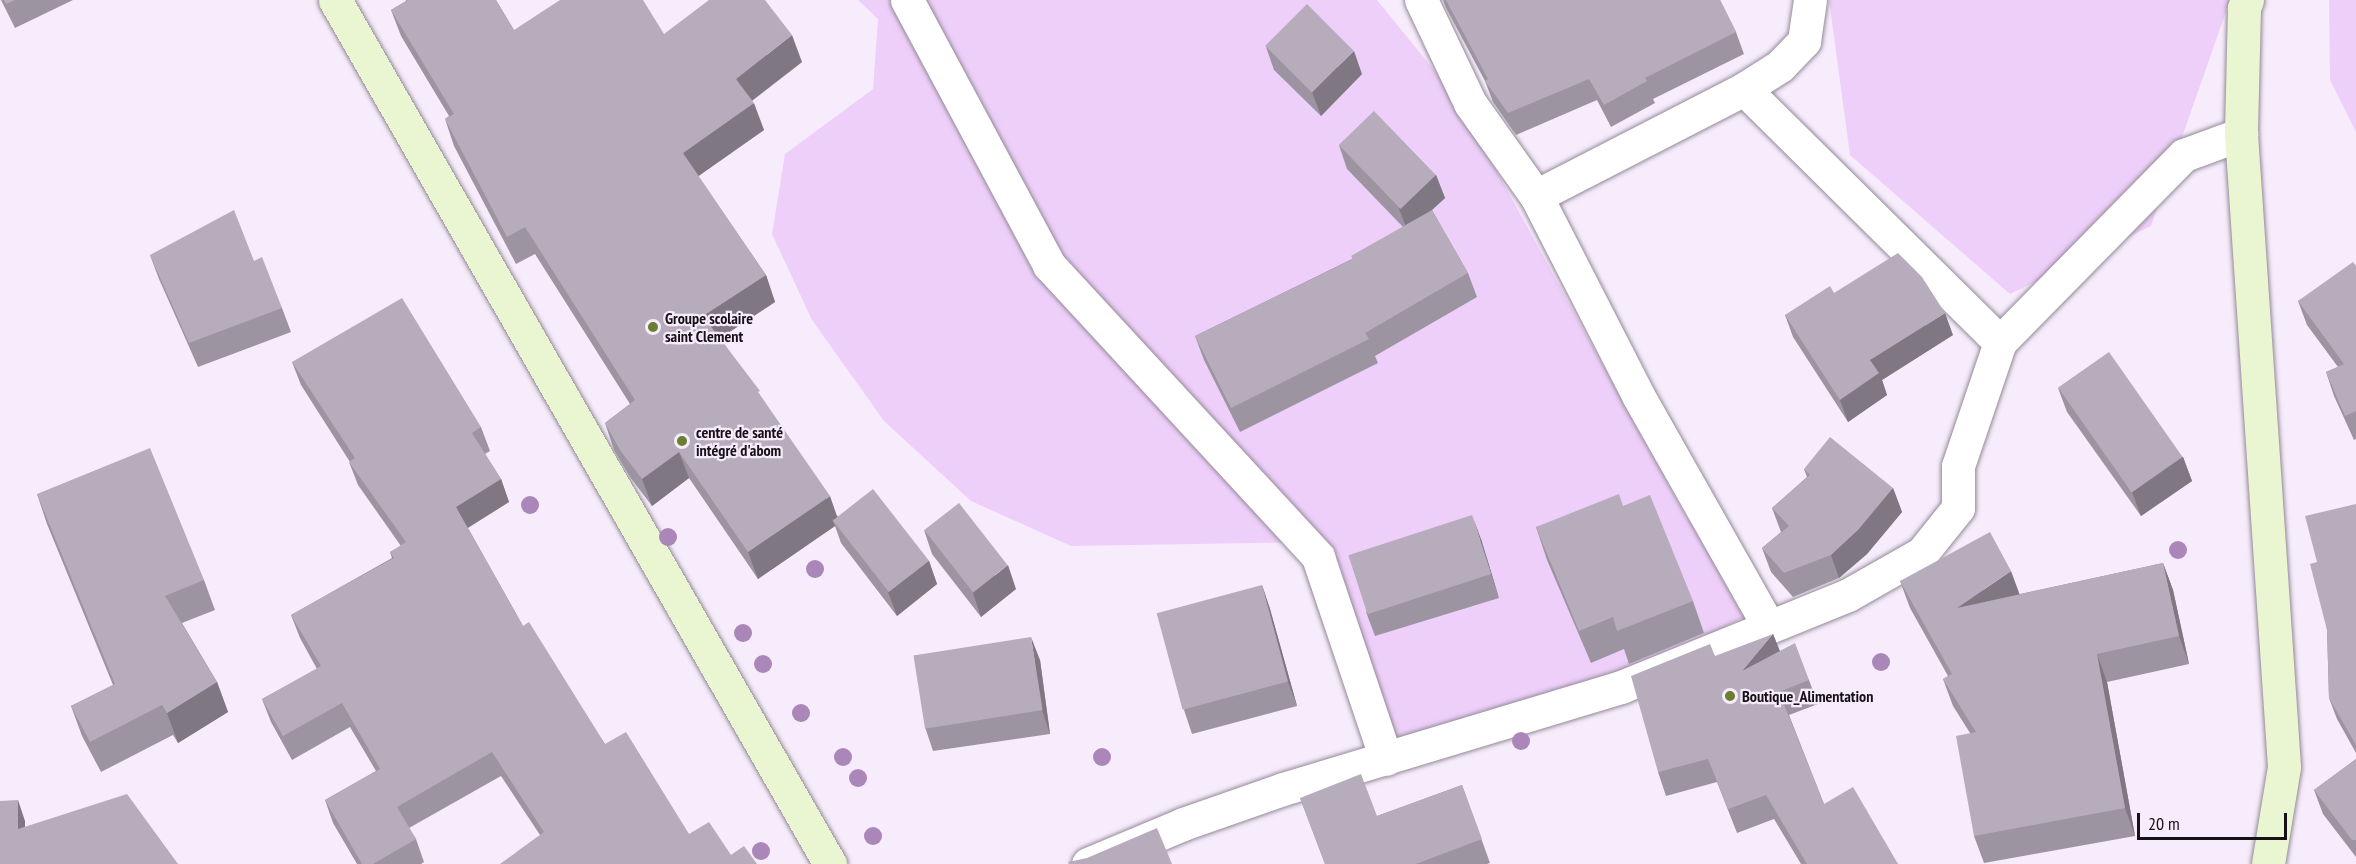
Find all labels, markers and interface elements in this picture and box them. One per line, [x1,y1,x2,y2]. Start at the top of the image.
place label: Groupe scolaire saint Clement [665,308,753,346]
marker: Groupe scolaire saint Clement [646,320,660,334]
place label: centre de santé intégré d'abom [696,422,783,460]
marker: centre de santé intégré d'abom [673,432,691,450]
place label: Boutique_Alimentation [1742,686,1873,706]
marker: Boutique_Alimentation [1723,689,1737,703]
scale bar [2140,801,2290,839]
text: 20 m [2148,812,2180,835]

